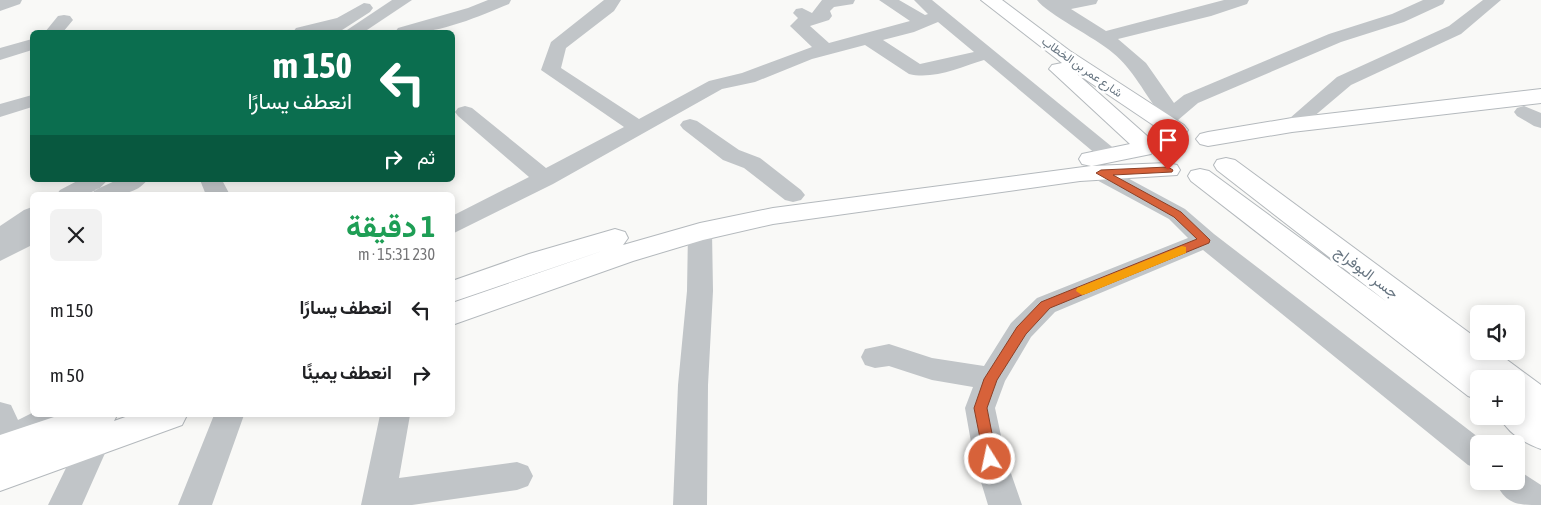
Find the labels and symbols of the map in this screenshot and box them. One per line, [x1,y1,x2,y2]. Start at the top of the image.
street label: شارع عمر بن الخطاب [1038,34,1125,102]
pin [1147,119,1189,170]
street label: جسر البوفراج [1330,243,1402,304]
position arrow [963,432,1015,484]

